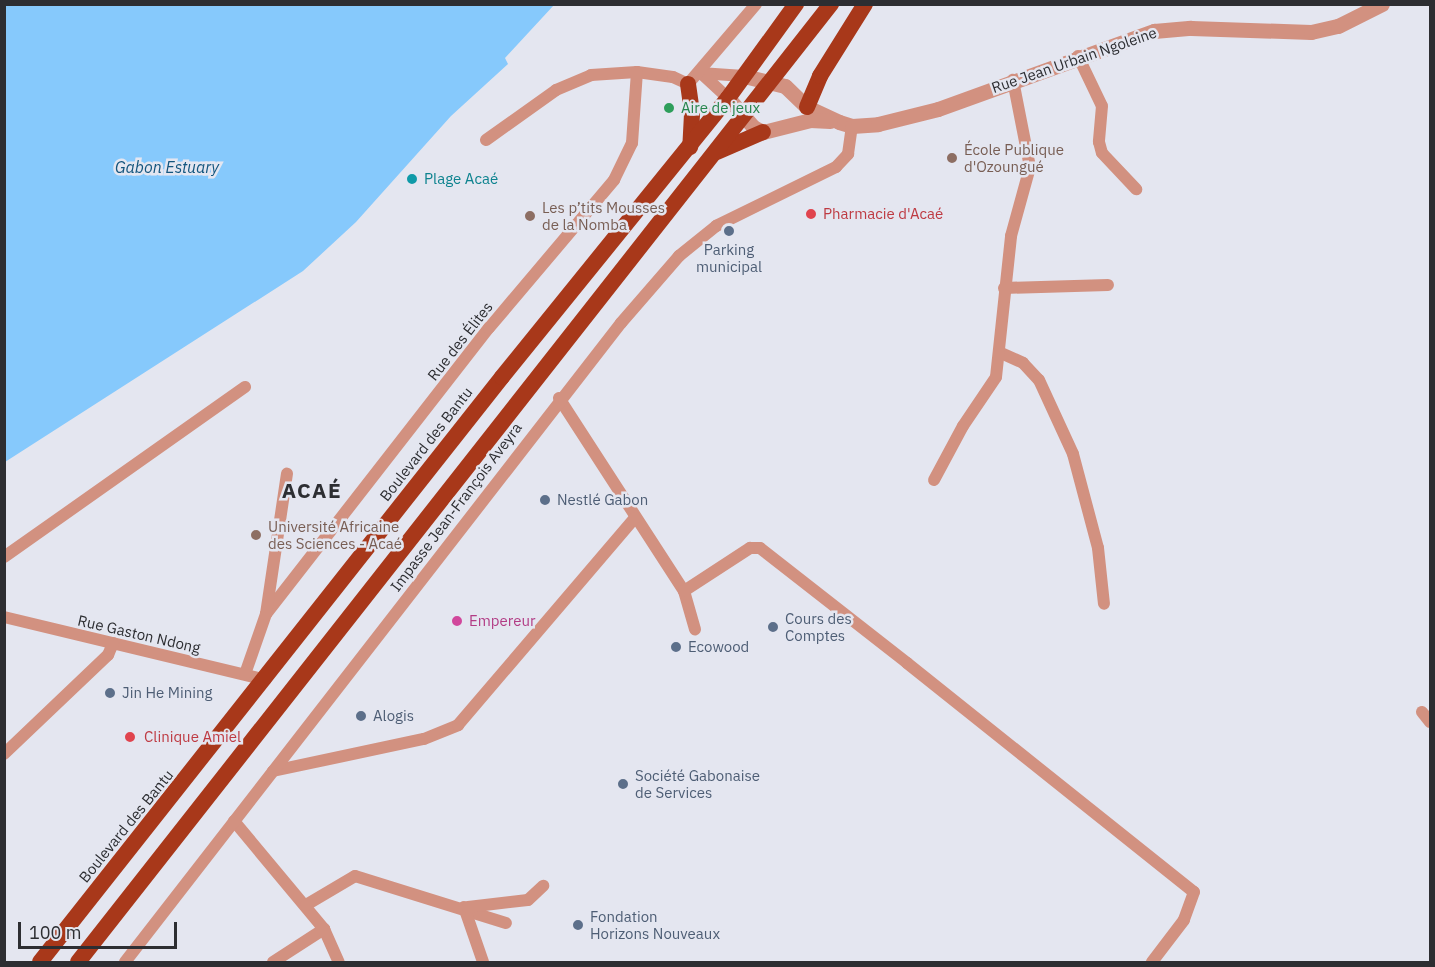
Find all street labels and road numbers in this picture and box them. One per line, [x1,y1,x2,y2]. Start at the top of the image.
street label: Rue Jean Urbain Ngoleine [989,23,1159,97]
street label: Rue des Élites [424,298,496,384]
street label: Boulevard des Bantu [376,383,476,505]
street label: Impasse Jean-François Aveyra [387,419,525,595]
street label: Rue Gaston Ndong [76,611,202,657]
street label: Boulevard des Bantu [75,766,177,886]

